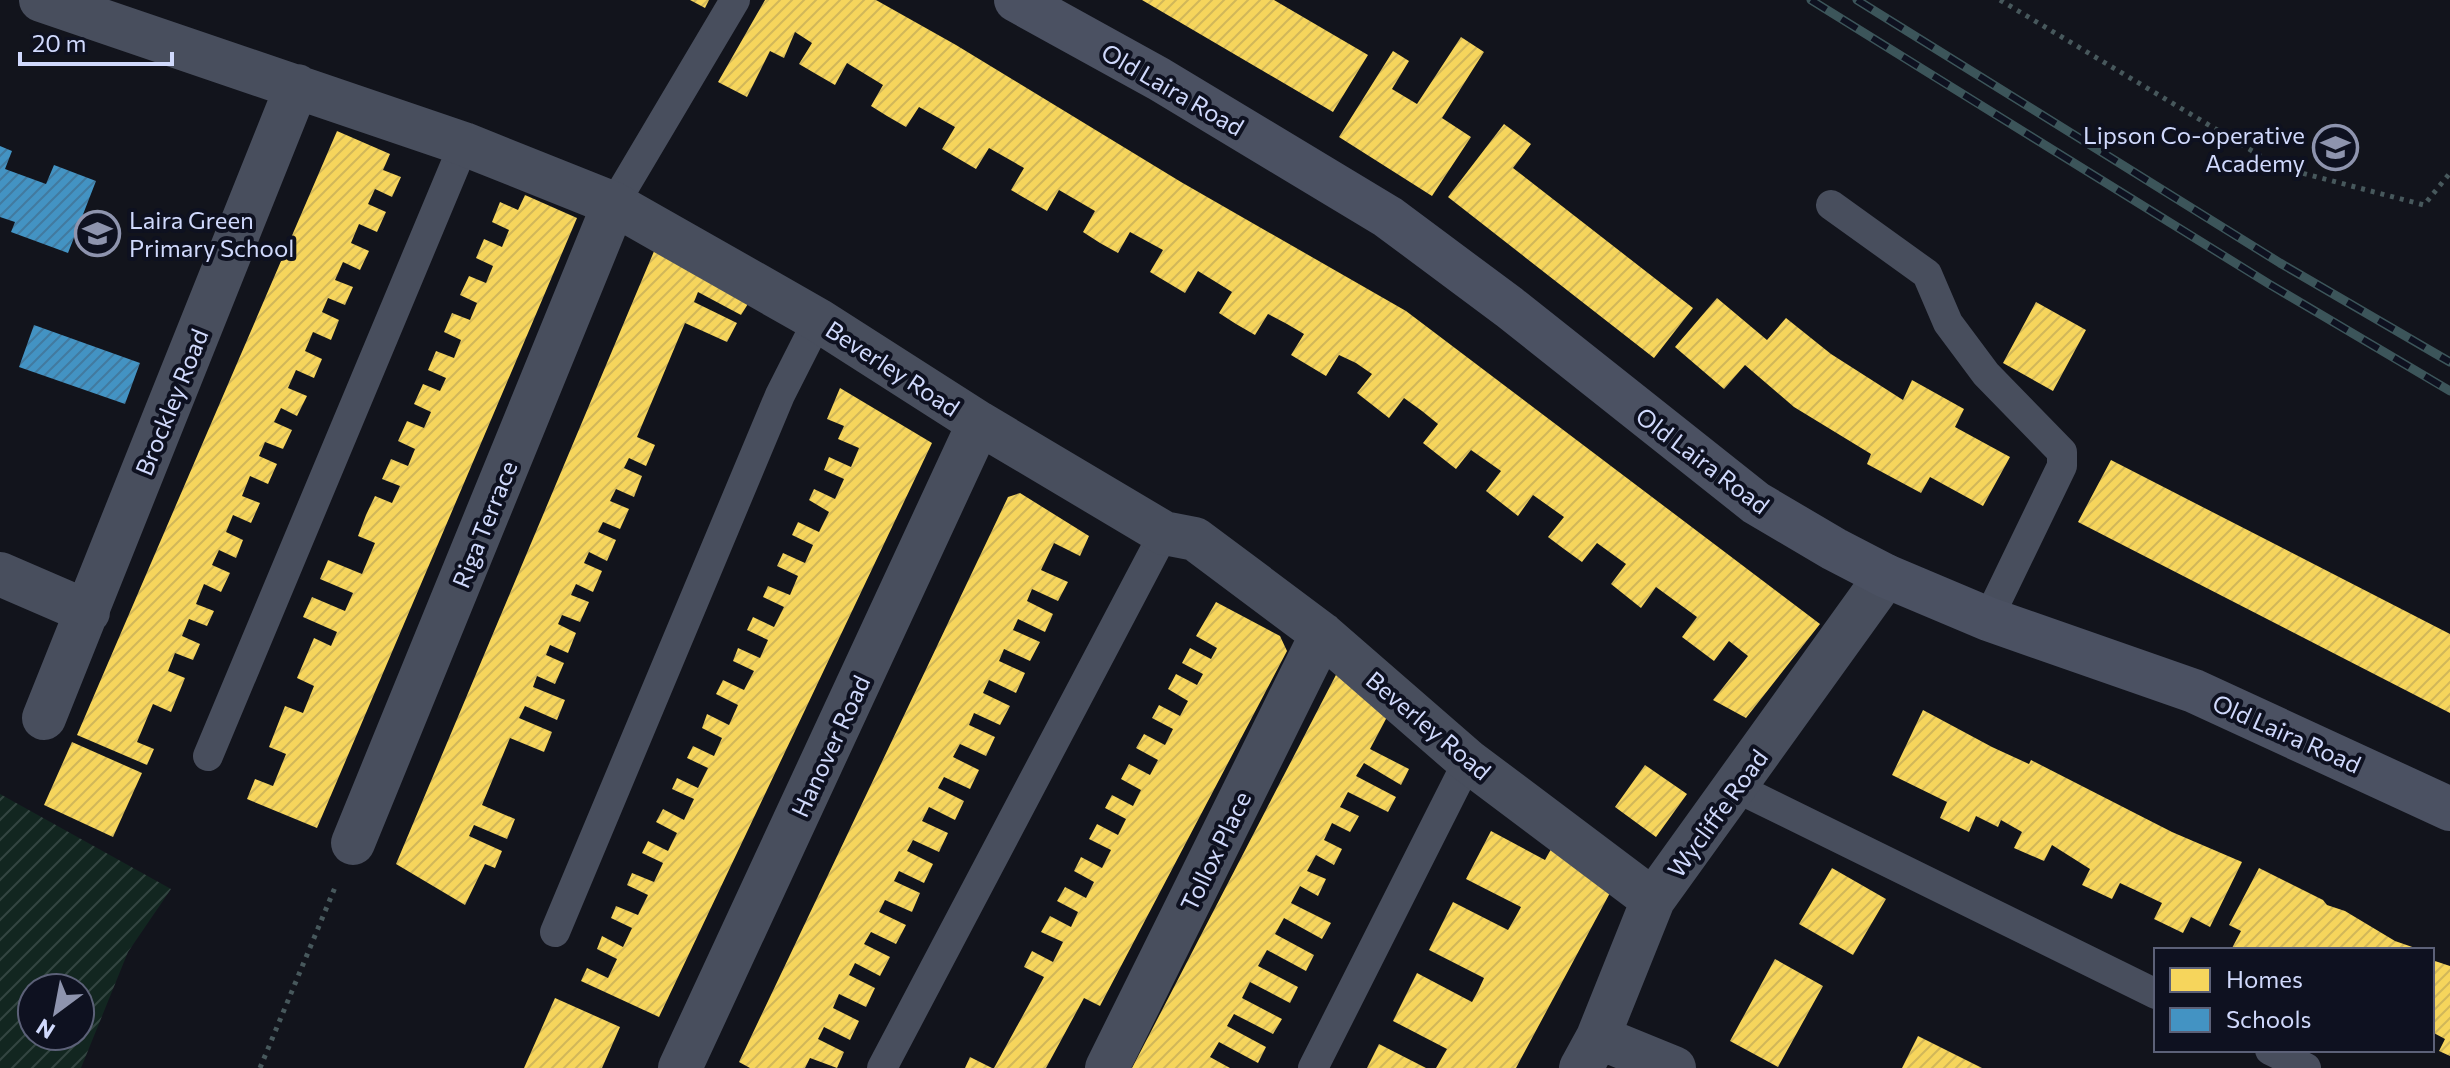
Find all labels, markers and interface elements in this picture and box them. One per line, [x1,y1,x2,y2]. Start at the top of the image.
scale bar [20,16,172,66]
text: 20 m [32,28,86,57]
street label: Old Laira Road [1097,37,1249,141]
place label: Lipson Co-operative Academy [2083,120,2305,177]
school or university icon: Lipson Co-operative Academy [2312,124,2360,172]
place label: Laira Green Primary School [129,205,294,262]
school or university icon: Laira Green Primary School [74,209,122,257]
street label: Beverley Road [821,314,965,422]
street label: Brockley Road [128,325,214,479]
street label: Old Laira Road [1631,401,1775,519]
street label: Riga Terrace [445,456,523,592]
street label: Beverley Road [1361,665,1497,785]
street label: Hanover Road [785,671,875,821]
street label: Old Laira Road [2208,687,2366,779]
street label: Wycliffe Road [1661,743,1773,883]
street label: Tollox Place [1174,786,1256,916]
legend [2154,948,2434,1052]
text: Homes [2226,964,2303,993]
north arrow [16,972,96,1052]
text: Schools [2226,1004,2311,1033]
text: N [31,1014,59,1045]

